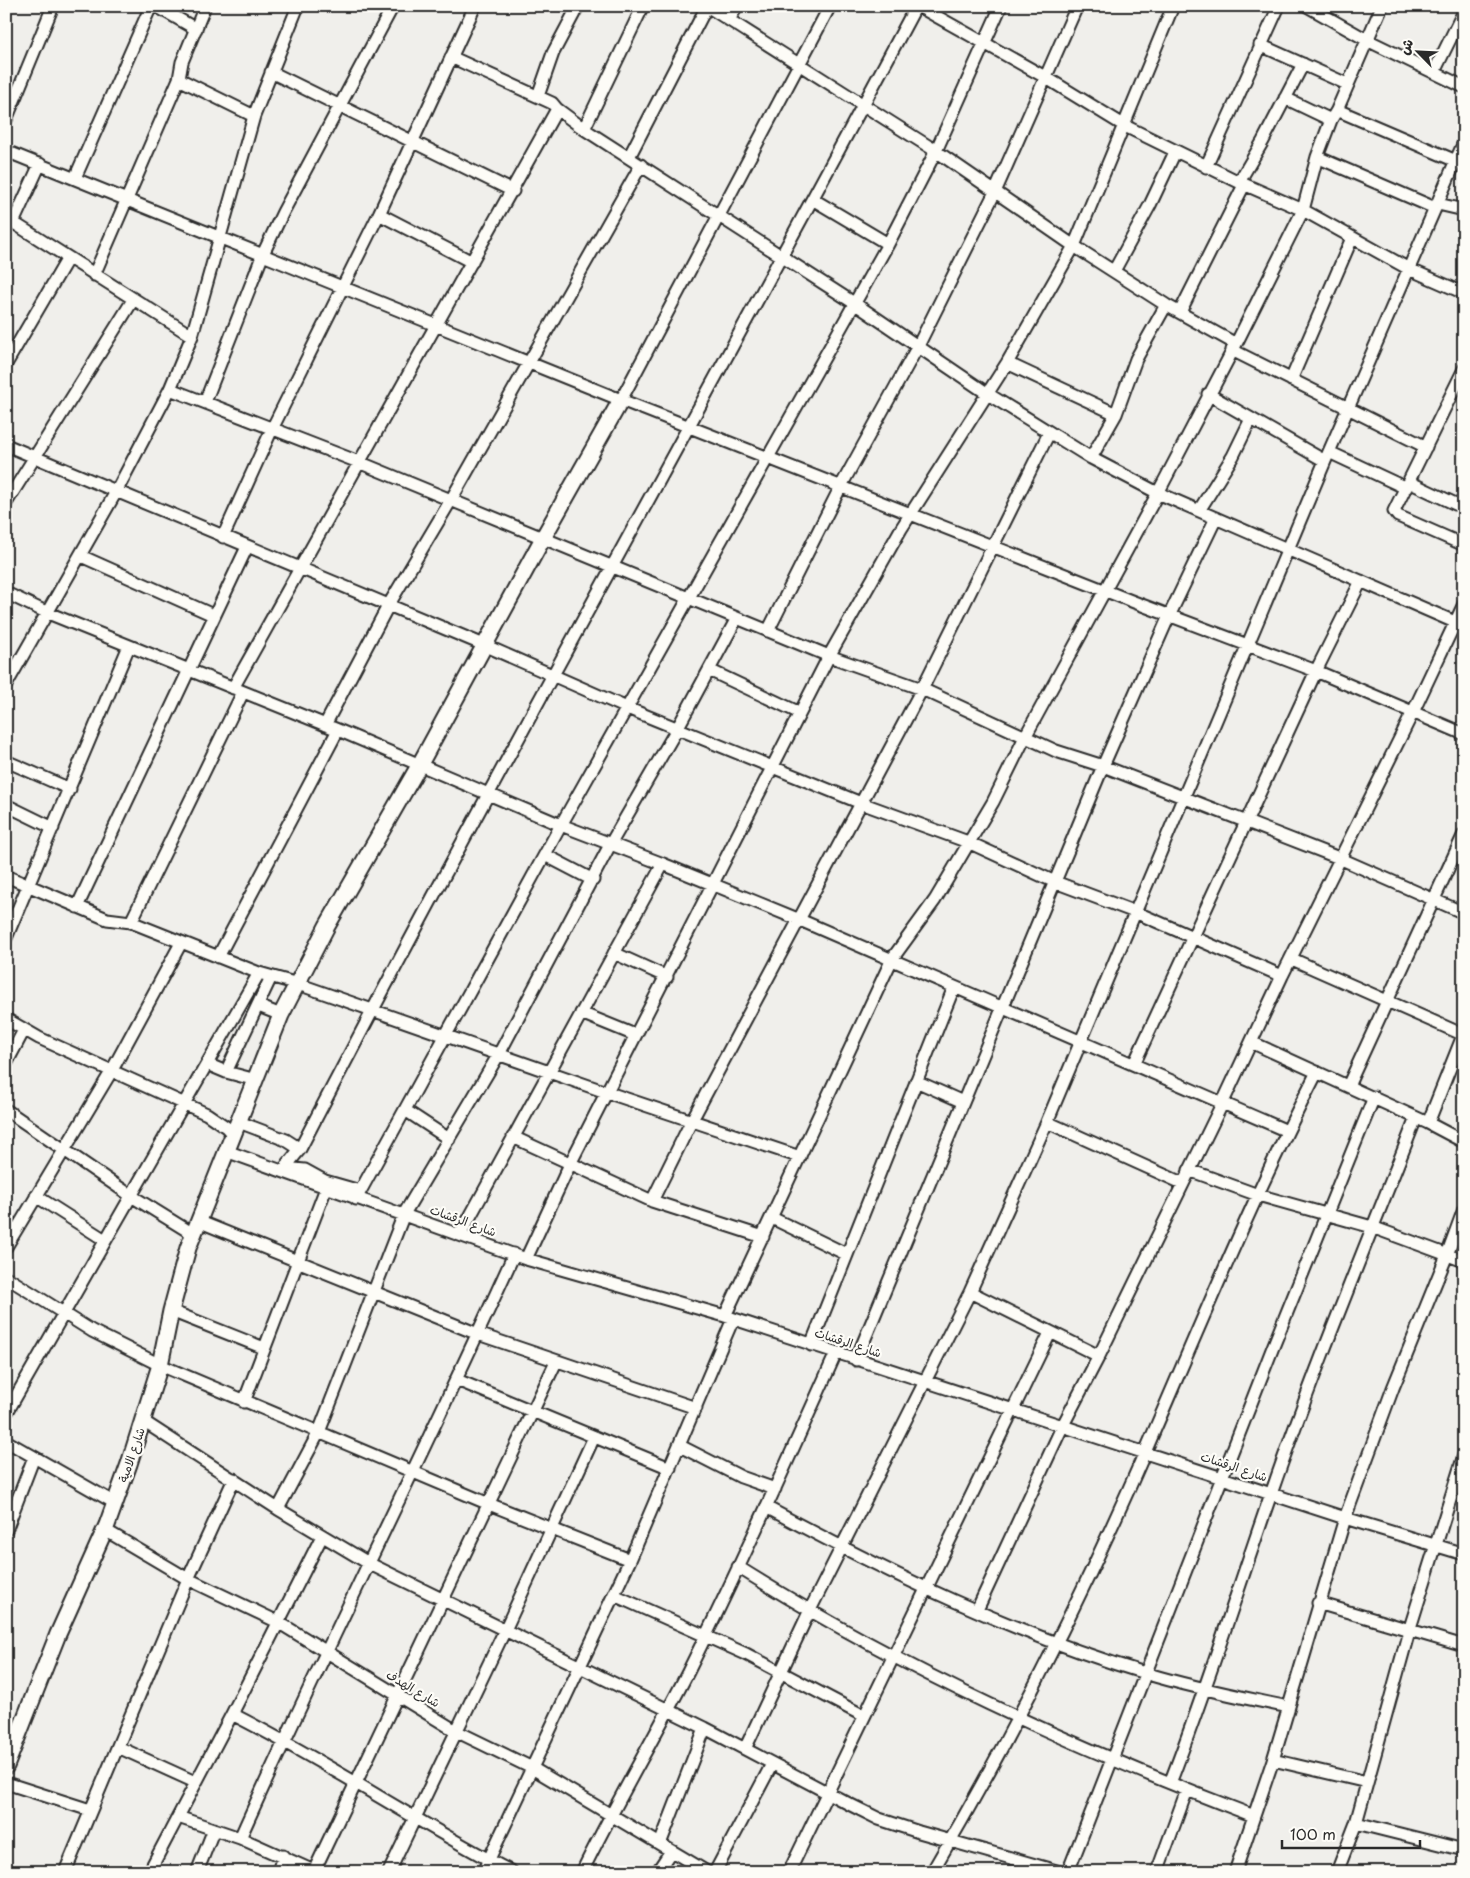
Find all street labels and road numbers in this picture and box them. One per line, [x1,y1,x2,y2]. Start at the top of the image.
street label: شارع الرقشات [427,1200,499,1241]
street label: شارع الرقشات [812,1323,884,1362]
street label: شارع الامية [113,1425,150,1485]
street label: شارع الرقشات [1198,1447,1270,1486]
street label: شارع الهدف [383,1665,444,1712]

